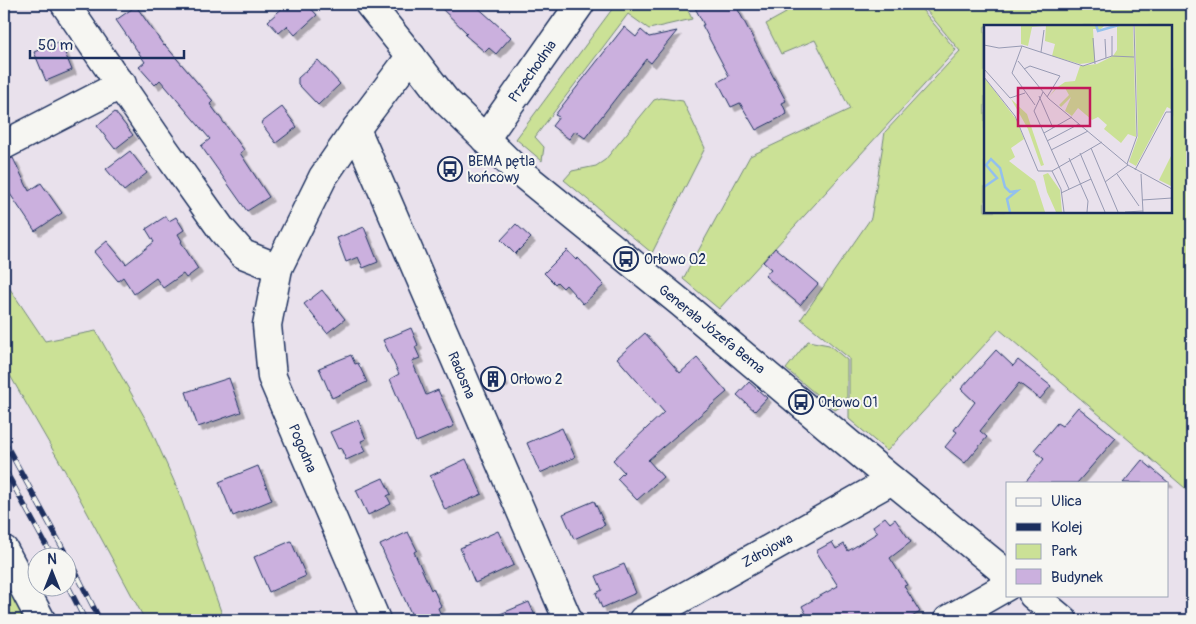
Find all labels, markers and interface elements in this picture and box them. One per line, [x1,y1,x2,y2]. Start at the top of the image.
inset map [984,25,1171,212]
scale bar [30,28,184,60]
text: 50 m [38,36,73,55]
street label: Przechodnia [505,37,560,106]
place label: BEMA pętla końcowy [468,153,535,186]
bus stop icon: BEMA pętla końcowy [437,156,463,182]
bus stop icon: Orłowo 02 [613,246,639,272]
place label: Orłowo 02 [644,251,706,268]
street label: Generała Józefa Bema [655,281,768,378]
street label: Radosna [444,349,479,401]
building icon: Orłowo 2 [480,366,506,392]
place label: Orłowo 2 [510,371,563,388]
bus stop icon: Orłowo 01 [788,389,814,415]
place label: Orłowo 01 [818,394,878,411]
street label: Pogodna [285,421,320,475]
legend [1006,482,1168,596]
text: Ulica [1051,492,1082,511]
text: Kolej [1051,518,1083,537]
street label: Zdrojowa [739,530,796,571]
text: Park [1051,542,1078,561]
north arrow [28,546,78,596]
text: N [47,551,57,568]
text: Budynek [1051,568,1104,587]

